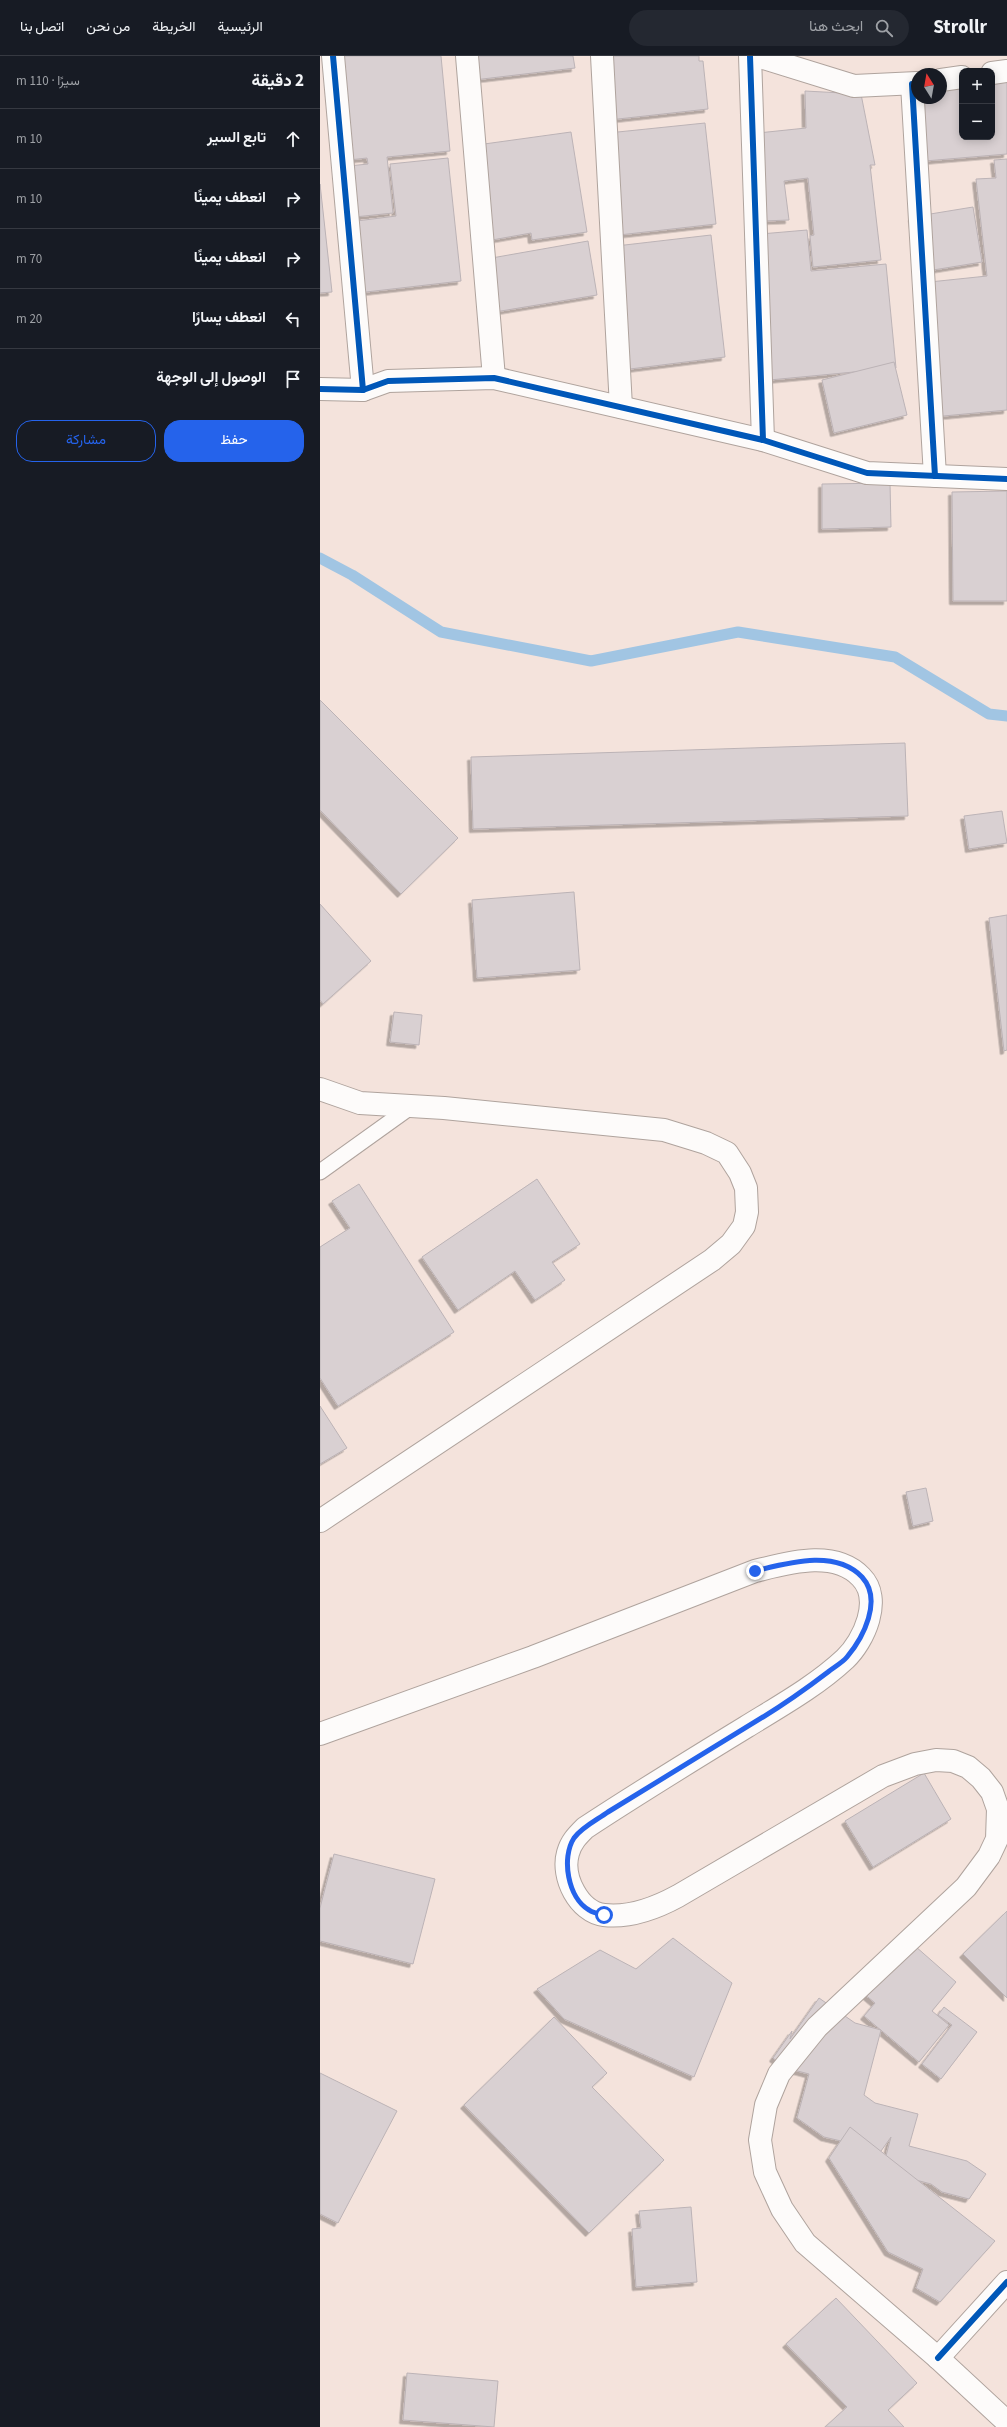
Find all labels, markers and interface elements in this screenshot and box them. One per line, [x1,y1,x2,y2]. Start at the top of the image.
search box [629,10,909,46]
text: Strollr [933,14,987,41]
text: ابحث هنا [809,16,863,37]
text: اتصل بنا [20,17,64,37]
text: من نحن [86,17,130,37]
text: الخريطة [152,17,196,37]
text: الرئيسية [218,17,263,37]
icon: search [873,17,895,39]
north arrow [911,68,947,104]
map controls [959,68,995,140]
button: + [959,68,995,104]
text: 2 دقيقة [252,69,304,93]
text: سيرًا · 110 m [16,72,80,90]
button: − [959,104,995,140]
text: تابع السير [207,127,266,148]
icon: ahead [282,128,304,150]
text: 10 m [16,130,42,148]
text: انعطف يمينًا [194,187,266,208]
icon: right [282,188,304,210]
text: 10 m [16,190,42,208]
text: انعطف يمينًا [194,247,266,268]
icon: right [282,248,304,270]
text: 70 m [16,250,42,268]
text: انعطف يسارًا [192,307,266,328]
icon: left [282,308,304,330]
text: 20 m [16,310,42,328]
text: الوصول إلى الوجهة [156,367,266,388]
icon: arrive [282,368,304,390]
button: مشاركة [16,420,156,462]
button: حفظ [164,420,304,462]
route end [746,1562,764,1580]
route start [595,1906,613,1924]

